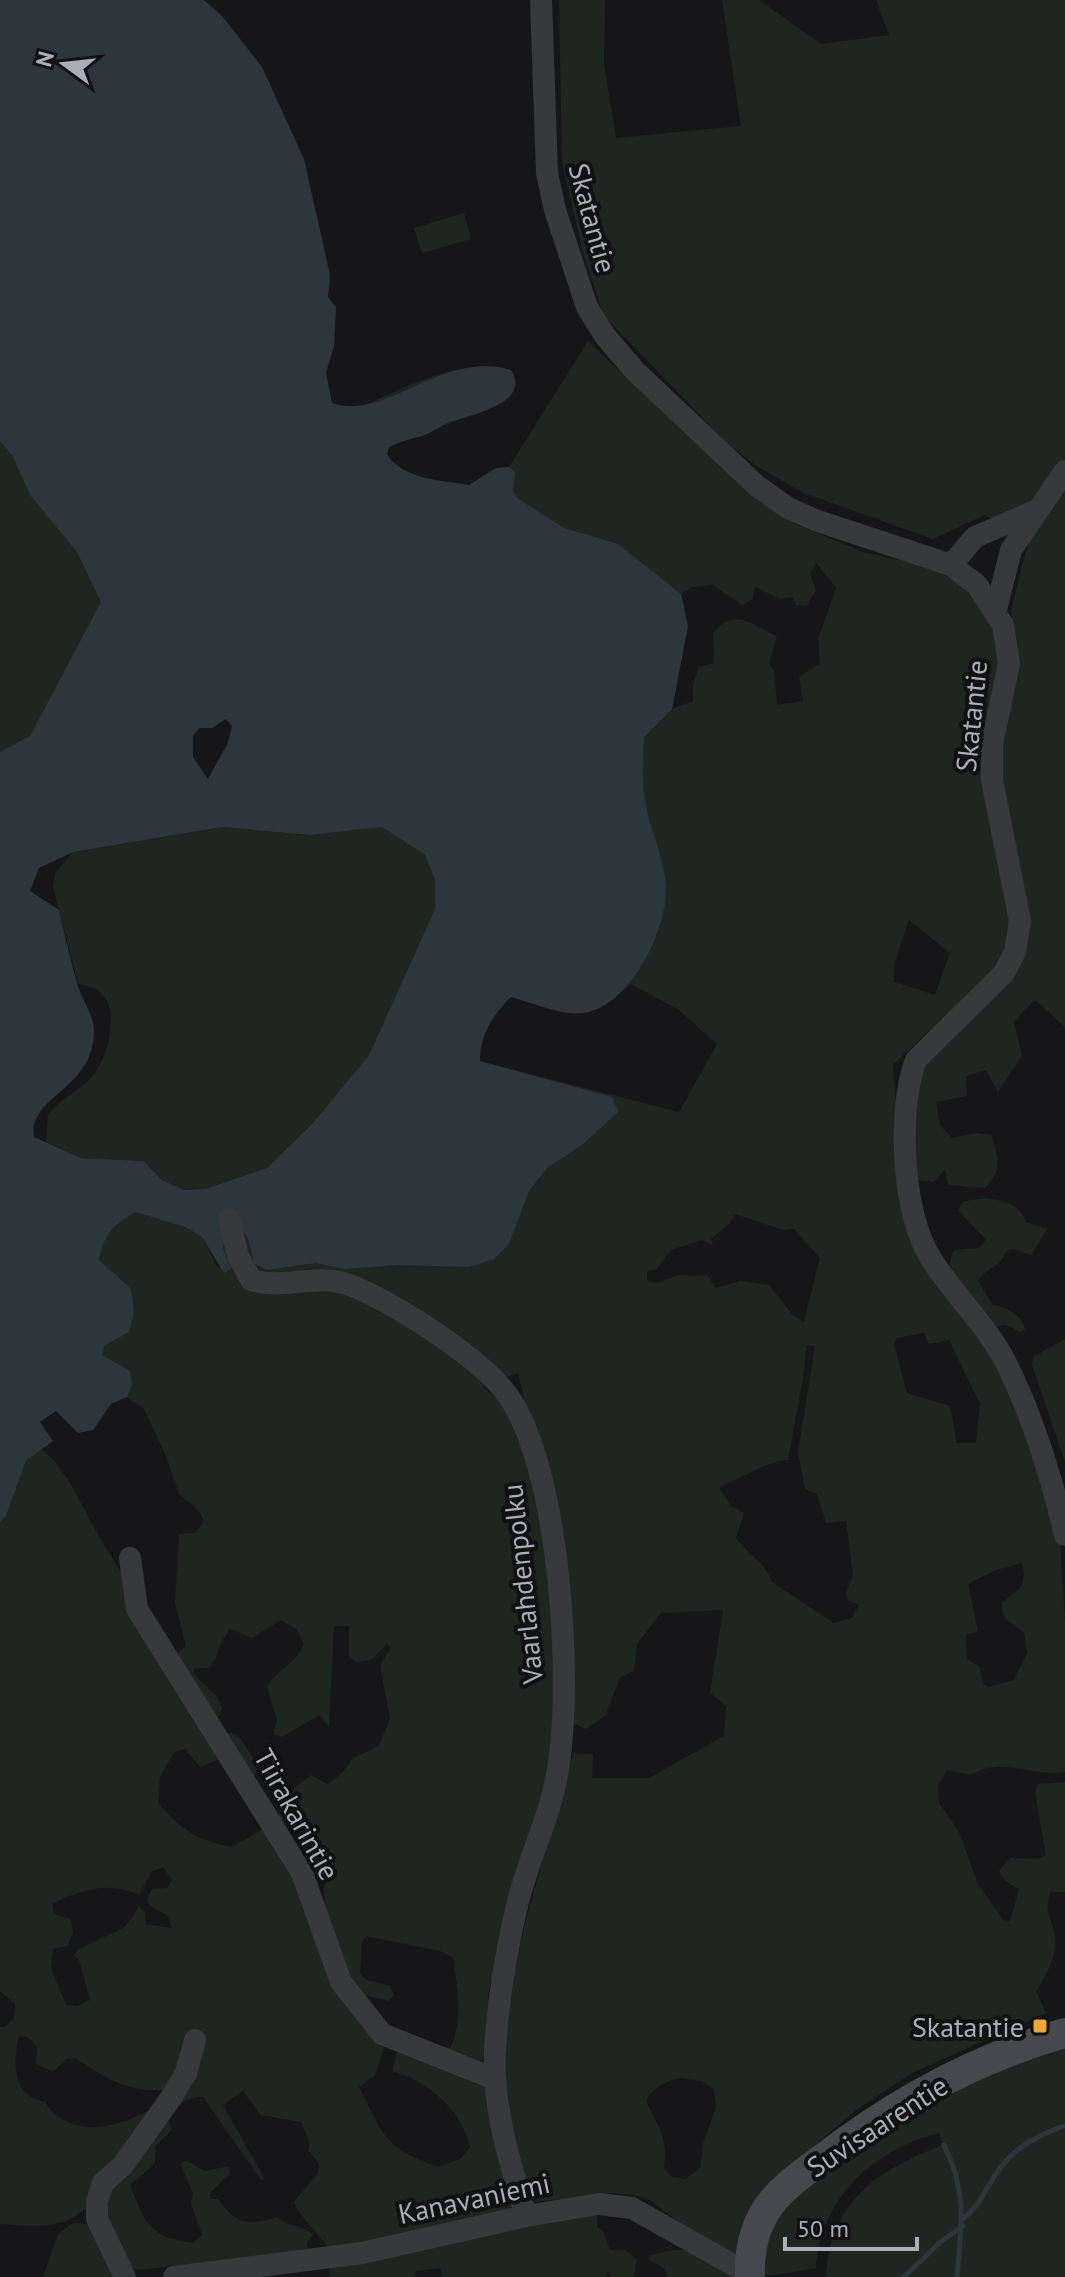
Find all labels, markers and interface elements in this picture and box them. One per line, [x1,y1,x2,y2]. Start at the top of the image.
north arrow [24,24,104,104]
text: N [29,48,60,69]
street label: Skatantie [561,159,625,277]
street label: Skatantie [947,658,995,774]
street label: Vaarlahdenpolku [493,1482,551,1687]
street label: Tiirakarintie [246,1742,348,1886]
place label: Skatantie [912,2008,1024,2045]
marker: Skatantie [1031,2017,1049,2035]
street label: Suvisaarentie [799,2067,955,2185]
street label: Kanavaniemi [395,2164,553,2232]
scale bar [785,2201,917,2251]
text: 50 m [797,2213,849,2244]

